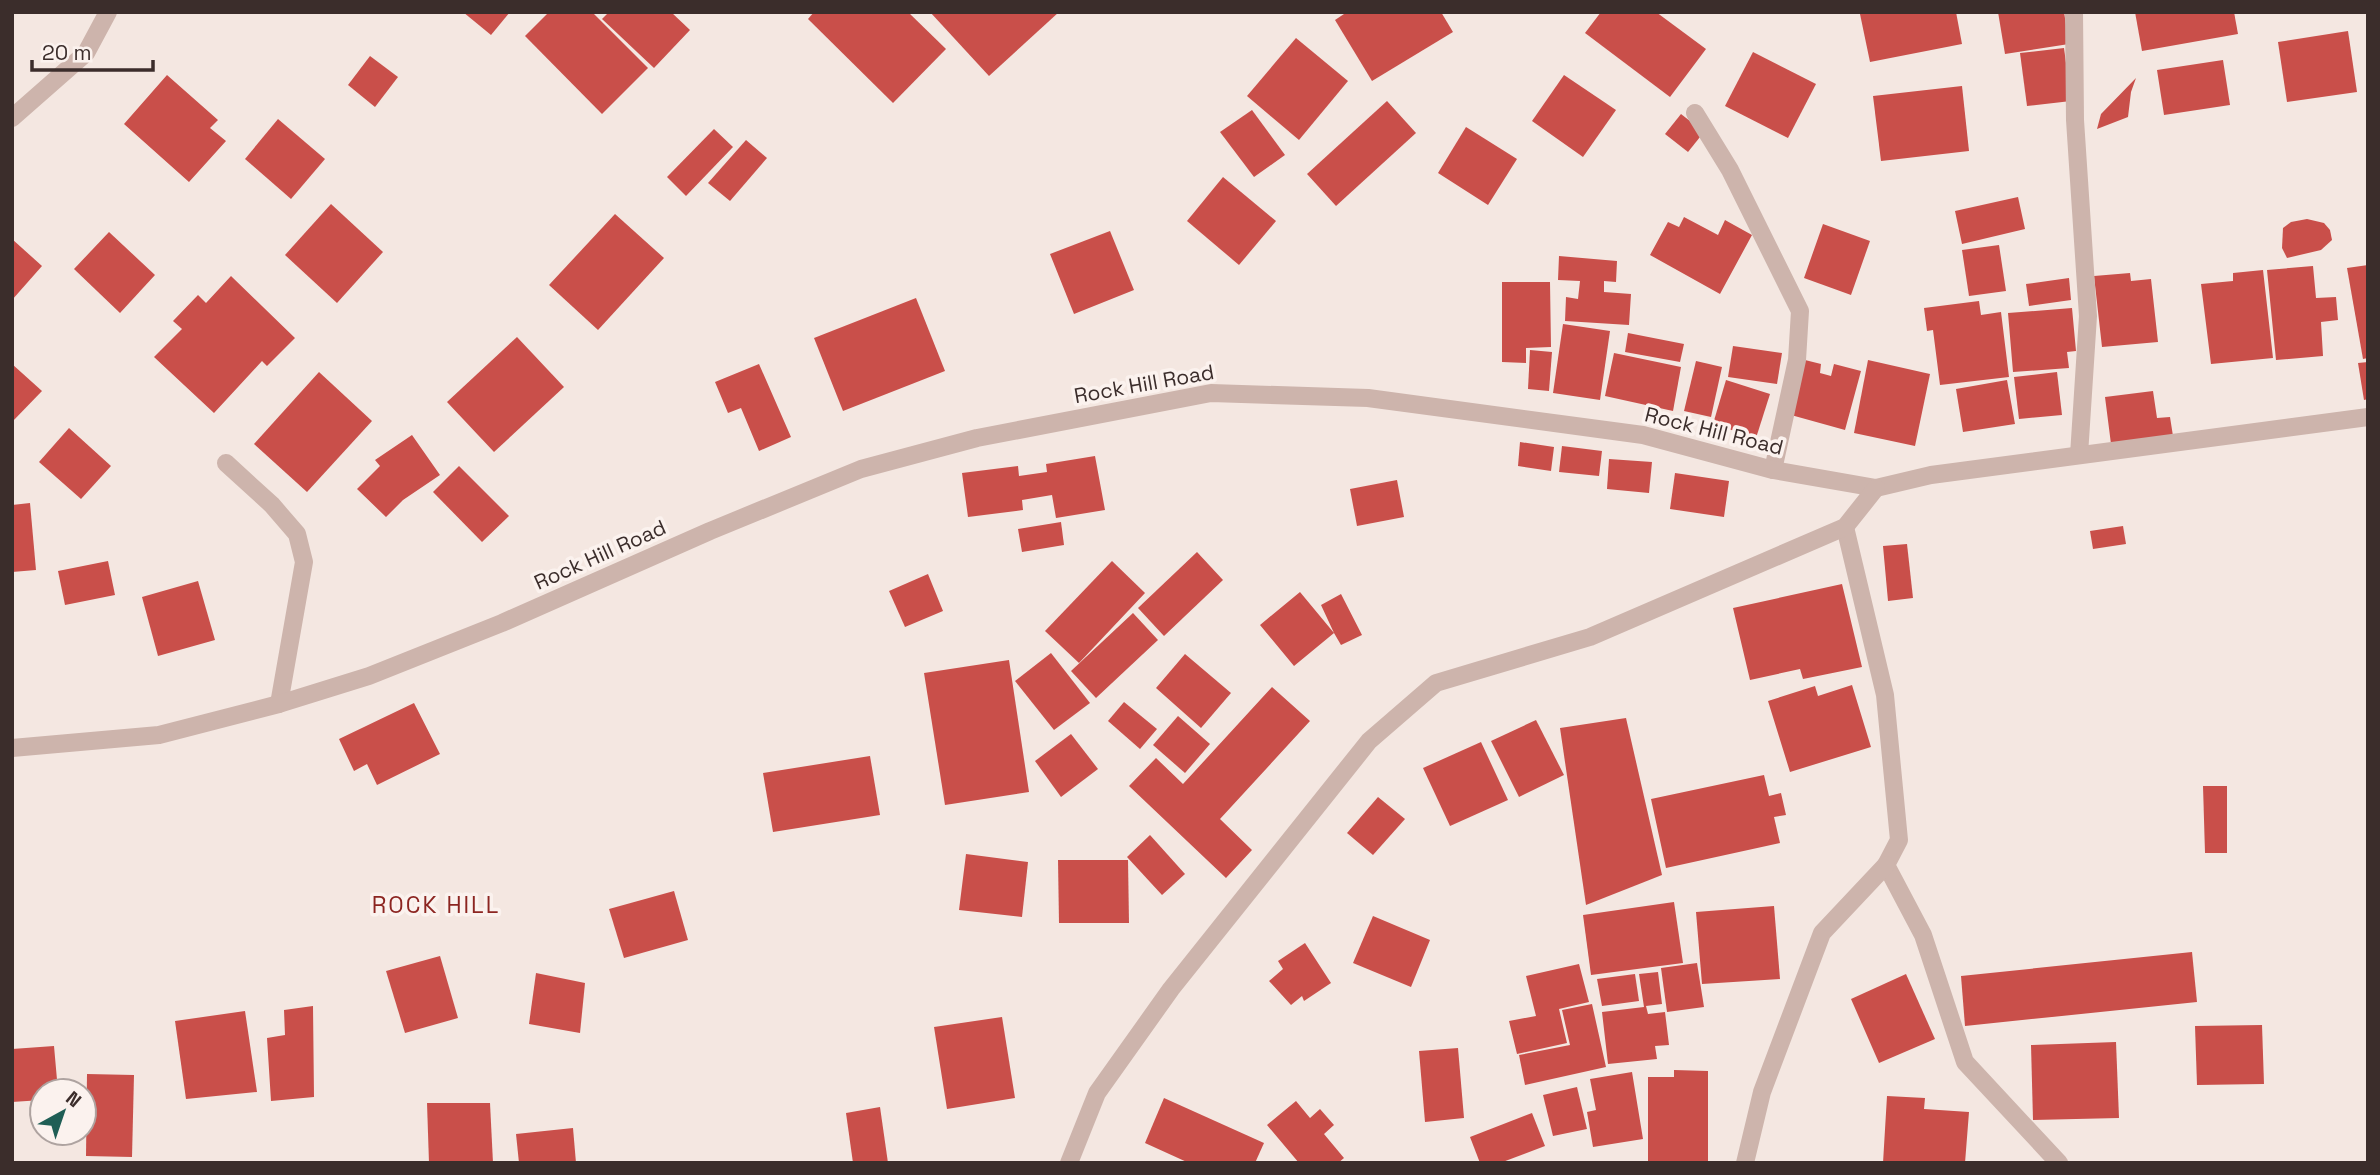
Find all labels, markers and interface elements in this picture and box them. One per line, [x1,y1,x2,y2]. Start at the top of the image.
scale bar [32,28,152,72]
text: 20 m [42,39,92,66]
street label: Rock Hill Road [1072,358,1216,409]
street label: Rock Hill Road [1642,400,1786,461]
street label: Rock Hill Road [530,513,670,596]
district label: ROCK HILL [372,890,500,920]
north arrow [28,1077,98,1147]
text: N [61,1086,87,1113]

